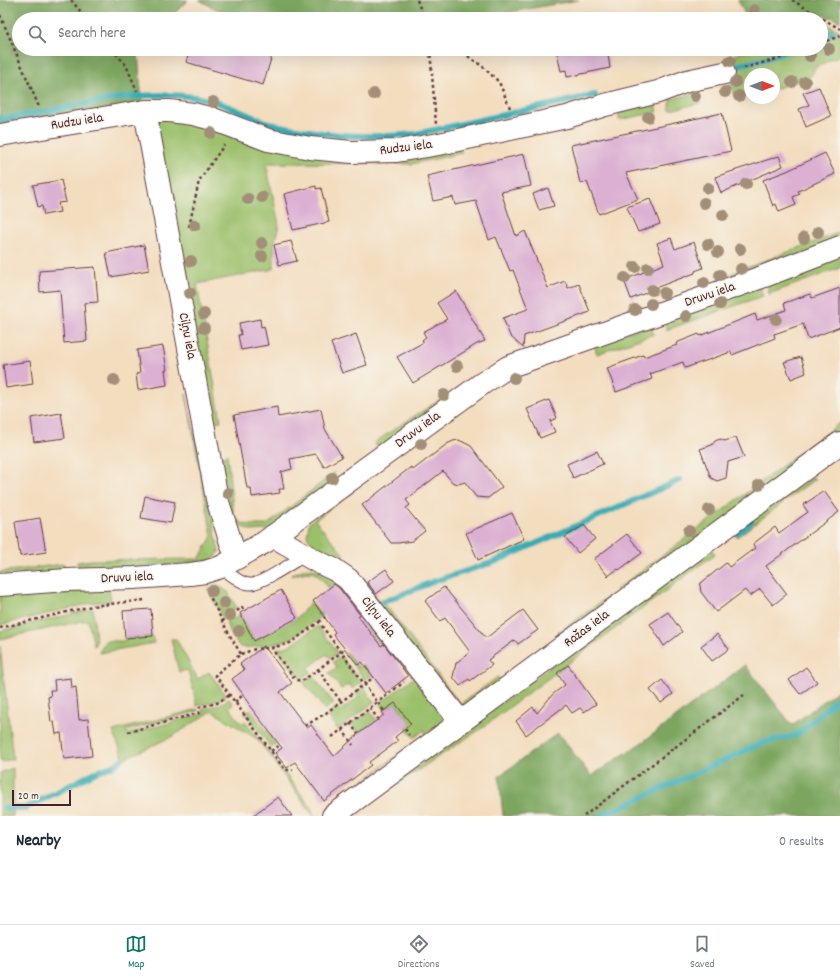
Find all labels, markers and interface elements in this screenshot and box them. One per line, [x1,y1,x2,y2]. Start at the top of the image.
search box [12,12,828,56]
icon: search [26,23,48,45]
text: Search here [58,23,126,45]
north arrow [744,68,780,104]
street label: Rudzu iela [49,108,105,136]
street label: Rudzu iela [379,135,434,161]
street label: Druvu iela [682,277,738,313]
street label: Ciļņu iela [173,311,201,361]
street label: Druvu iela [391,406,445,453]
street label: Druvu iela [100,567,154,589]
street label: Ciļņu iela [356,592,401,642]
street label: Ražas iela [560,605,614,653]
scale bar [12,788,71,807]
text: 20 m [18,789,39,805]
text: Nearby [16,830,60,854]
text: 0 results [779,833,824,852]
tab: Map [125,933,147,973]
tab: Directions [398,933,440,973]
tab: Saved [690,933,715,973]

